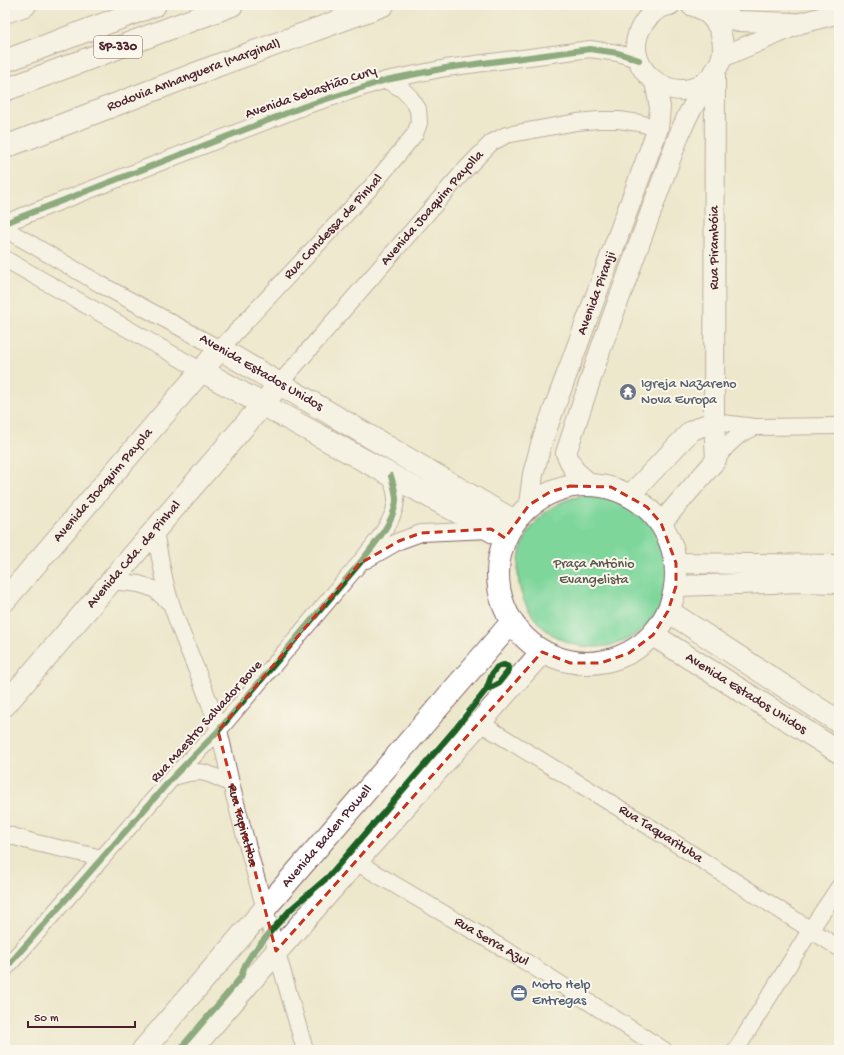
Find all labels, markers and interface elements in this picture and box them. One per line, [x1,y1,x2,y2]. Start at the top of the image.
street label: Rodovia Anhanguera (Marginal) [105,35,283,116]
road number: SP-330 [94,36,142,58]
street label: Avenida Sebastião Cury [243,62,379,123]
street label: Avenida Joaquim Payolla [377,146,489,269]
street label: Rua Condessa de Pinhal [280,171,387,283]
street label: Rua Pirambóia [706,204,723,290]
street label: Avenida Piranji [573,249,620,337]
street label: Avenida Estados Unidos [196,331,327,416]
place label: Igreja Nazareno Nova Europa [641,376,737,409]
temple icon: Igreja Nazareno Nova Europa [618,382,638,402]
street label: Avenida Joaquim Payola [50,424,158,546]
street label: Avenida Cda. de Pinhal [83,497,185,612]
park label: Praça Antônio Evangelista [552,556,635,589]
street label: Avenida Estados Unidos [682,649,811,739]
street label: Rua Maestro Salvador Bove [147,657,267,787]
street label: Avenida Baden Powell [278,781,376,891]
street label: Rua Tapiratiba [223,783,262,870]
street label: Rua Taquarituba [615,801,707,868]
street label: Rua Serra Azul [451,913,532,970]
place label: Moto Help Entregas [532,977,591,1010]
office icon: Moto Help Entregas [509,983,529,1003]
scale bar [28,1003,135,1029]
text: 50 m [34,1012,59,1026]

